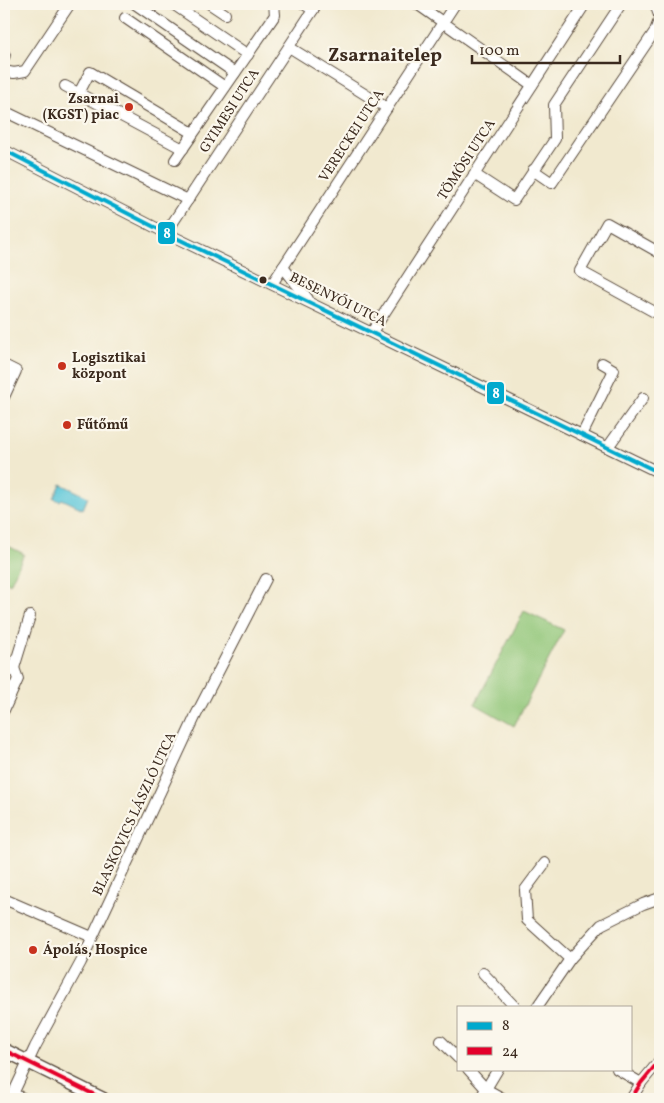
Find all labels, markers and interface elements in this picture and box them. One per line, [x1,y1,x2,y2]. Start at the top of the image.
scale bar [472,32,619,64]
text: 100 m [479,41,519,62]
district label: Zsarnaitelep [328,43,442,69]
street label: GYIMESI UTCA [196,65,264,157]
street label: VERECKEI UTCA [315,86,389,186]
place label: Zsarnai (KGST) piac [43,90,119,125]
marker: Zsarnai (KGST) piac [123,101,135,113]
street label: TÖMÖSI UTCA [434,116,500,204]
line badge: 8 [157,221,176,245]
text: 8 [163,225,171,244]
street label: BESENYŐI UTCA [286,267,390,332]
unlabelled marker [258,275,268,285]
place label: Logisztikai központ [72,349,146,384]
marker: Logisztikai központ [56,360,68,372]
line badge: 8 [486,381,505,405]
text: 8 [492,385,500,404]
place label: Fűtőmű [77,416,129,435]
marker: Fűtőmű [61,419,73,431]
street label: BLASKOVICS LÁSZLÓ UTCA [88,728,181,899]
place label: Ápolás, Hospice [43,941,147,960]
marker: Ápolás, Hospice [27,944,39,956]
legend [457,1006,632,1070]
text: 8 [502,1016,510,1037]
text: 24 [502,1042,519,1063]

